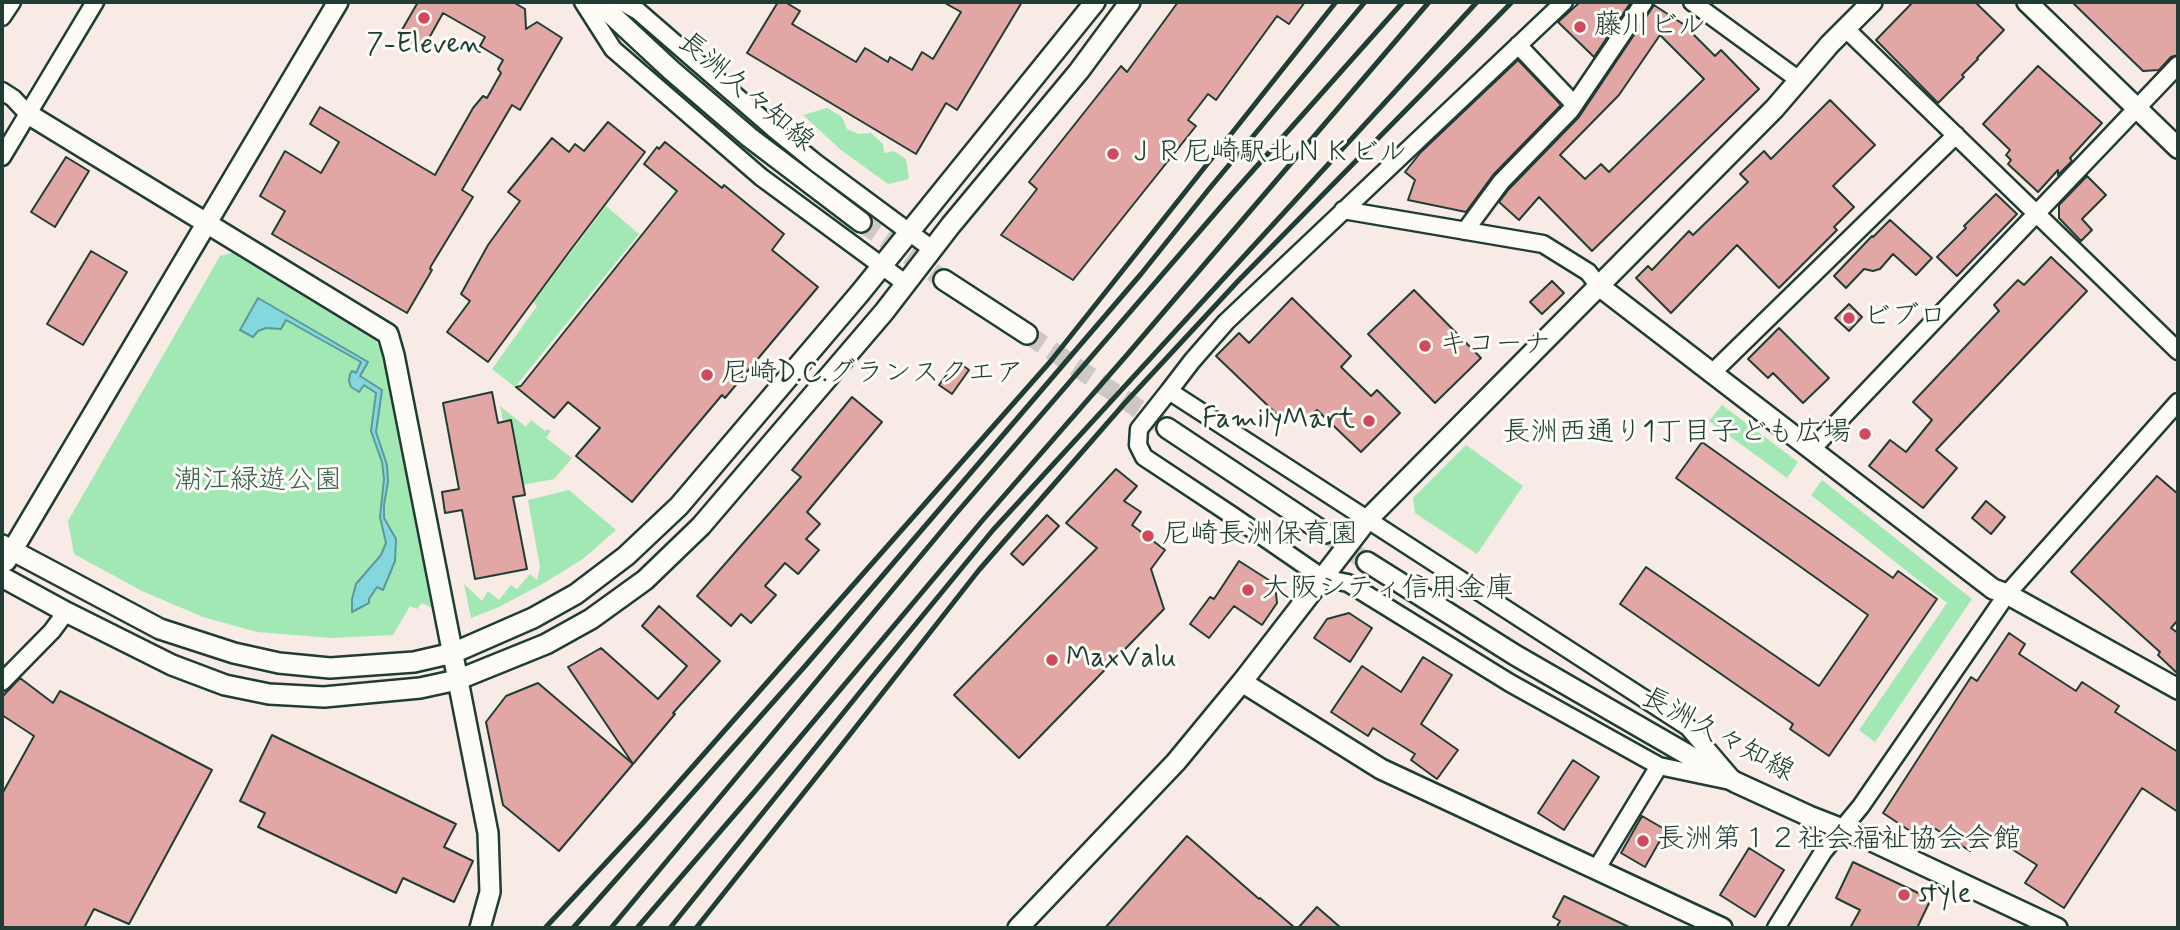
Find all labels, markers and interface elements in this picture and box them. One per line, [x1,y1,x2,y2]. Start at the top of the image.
marker: 7-Eleven [416,10,432,26]
place label: 藤川ビル [1594,10,1706,44]
marker: 藤川ビル [1572,19,1588,35]
street label: 長洲久々知線 [670,26,820,160]
place label: 7-Eleven [366,29,482,63]
place label: ＪＲ尼崎駅北ＮＫビル [1127,137,1407,171]
marker: ＪＲ尼崎駅北ＮＫビル [1105,146,1121,162]
place label: ビブロ [1863,301,1947,335]
marker: ビブロ [1841,310,1857,326]
place label: キコーナ [1439,329,1551,363]
marker: キコーナ [1417,338,1433,354]
place label: 尼崎D.C.グランスクエア [721,358,1024,392]
marker: 尼崎D.C.グランスクエア [699,367,715,383]
place label: FamilyMart [1202,404,1355,438]
marker: FamilyMart [1361,413,1377,429]
place label: 長洲西通り1丁目子ども広場 [1502,417,1851,451]
marker: 長洲西通り1丁目子ども広場 [1857,426,1873,442]
park label: 潮江緑遊公園 [174,465,342,499]
place label: 尼崎長洲保育園 [1162,519,1358,553]
marker: 尼崎長洲保育園 [1140,528,1156,544]
place label: 大阪シティ信用金庫 [1262,573,1514,607]
marker: 大阪シティ信用金庫 [1240,582,1256,598]
place label: MaxValu [1066,643,1177,677]
marker: MaxValu [1044,652,1060,668]
street label: 長洲久々知線 [1635,682,1799,790]
place label: 長洲第１２社会福祉協会会館 [1657,824,2021,858]
marker: 長洲第１２社会福祉協会会館 [1635,833,1651,849]
place label: style [1918,878,1971,912]
marker: style [1896,887,1912,903]

